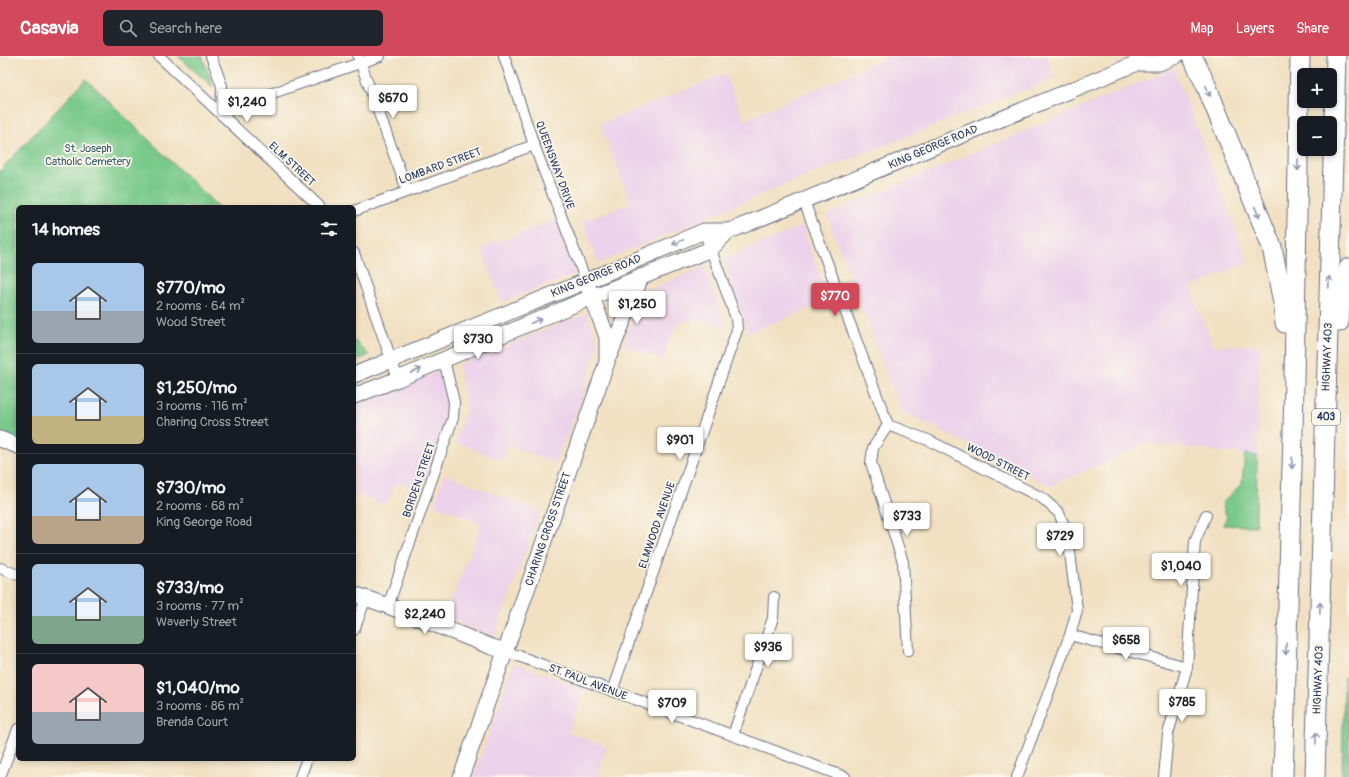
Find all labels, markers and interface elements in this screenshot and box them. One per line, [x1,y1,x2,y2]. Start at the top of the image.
search box [103,10,383,46]
text: Casavia [20,16,79,40]
icon: search [117,17,139,39]
text: Search here [149,19,222,38]
text: Map [1191,20,1214,37]
text: Layers [1236,20,1274,37]
text: Share [1296,20,1329,37]
map controls [1297,68,1337,156]
button: + [1297,68,1337,108]
pin: $670 [369,85,417,119]
one-way arrow [1205,85,1213,97]
pin: $1,240 [214,89,280,123]
text: $670 [378,90,408,106]
text: $1,240 [227,94,267,110]
button: − [1297,116,1337,156]
street label: QUEENSWAY DRIVE [533,119,577,211]
street label: KING GEORGE ROAD [886,122,980,172]
street label: ELM STREET [266,139,318,189]
park label: St. Joseph Catholic Cemetery [45,142,131,168]
street label: LOMBARD STREET [397,145,483,187]
one-way arrow [1295,158,1302,171]
one-way arrow [1254,205,1262,217]
icon: filters [318,218,340,240]
text: 14 homes [32,219,100,240]
one-way arrow [672,239,684,246]
street label: KING GEORGE ROAD [549,252,643,300]
one-way arrow [1326,276,1333,289]
text: $770/mo [156,277,225,298]
icon: home [64,279,112,327]
pin: $770 [811,283,859,317]
text: $770 [820,288,850,304]
pin: $1,250 [604,291,670,325]
text: $1,250 [618,296,656,312]
text: 2 rooms · 64 m² [156,298,245,314]
text: Wood Street [156,314,226,330]
one-way arrow [530,317,542,324]
street label: HIGHWAY 403 [1319,322,1335,392]
pin: $730 [454,326,502,360]
text: $730 [463,331,493,347]
one-way arrow [410,367,422,375]
text: $1,250/mo [156,377,237,398]
icon: home [64,380,112,428]
text: 3 rooms · 116 m² [156,398,248,414]
road number: 403 [1312,409,1340,425]
text: Charing Cross Street [156,414,269,430]
pin: $901 [656,427,704,461]
text: $901 [666,432,694,448]
street label: BORDEN STREET [400,441,438,519]
street label: WOOD STREET [964,441,1032,483]
one-way arrow [1288,456,1296,469]
street label: CHARING CROSS STREET [522,470,574,588]
text: $730/mo [156,477,226,498]
icon: home [64,480,112,528]
street label: ELMWOOD AVENUE [636,480,678,570]
text: 2 rooms · 68 m² [156,498,244,514]
pin: $733 [883,503,931,537]
text: $733 [893,508,921,524]
text: King George Road [156,514,252,530]
pin: $729 [1036,523,1084,557]
text: $729 [1046,528,1074,544]
pin: $1,040 [1148,553,1214,587]
text: $1,040 [1161,558,1201,574]
text: $733/mo [156,577,224,598]
icon: home [64,580,112,628]
text: 3 rooms · 77 m² [156,598,244,614]
pin: $2,240 [392,601,458,635]
one-way arrow [1316,602,1324,615]
text: $2,240 [404,606,446,622]
text: Waverly Street [156,614,237,630]
pin: $658 [1102,627,1150,661]
text: $658 [1112,632,1140,648]
pin: $936 [744,634,792,668]
text: $936 [754,639,782,655]
one-way arrow [1283,642,1290,655]
street label: HIGHWAY 403 [1310,645,1326,715]
street label: ST. PAUL AVENUE [547,661,629,703]
text: $1,040/mo [156,677,240,698]
icon: home [64,680,112,728]
pin: $785 [1158,689,1206,723]
pin: $709 [648,690,696,724]
text: $785 [1168,694,1196,710]
text: $709 [657,695,687,711]
text: 3 rooms · 86 m² [156,698,244,714]
text: Brenda Court [156,714,228,730]
one-way arrow [1313,732,1320,745]

